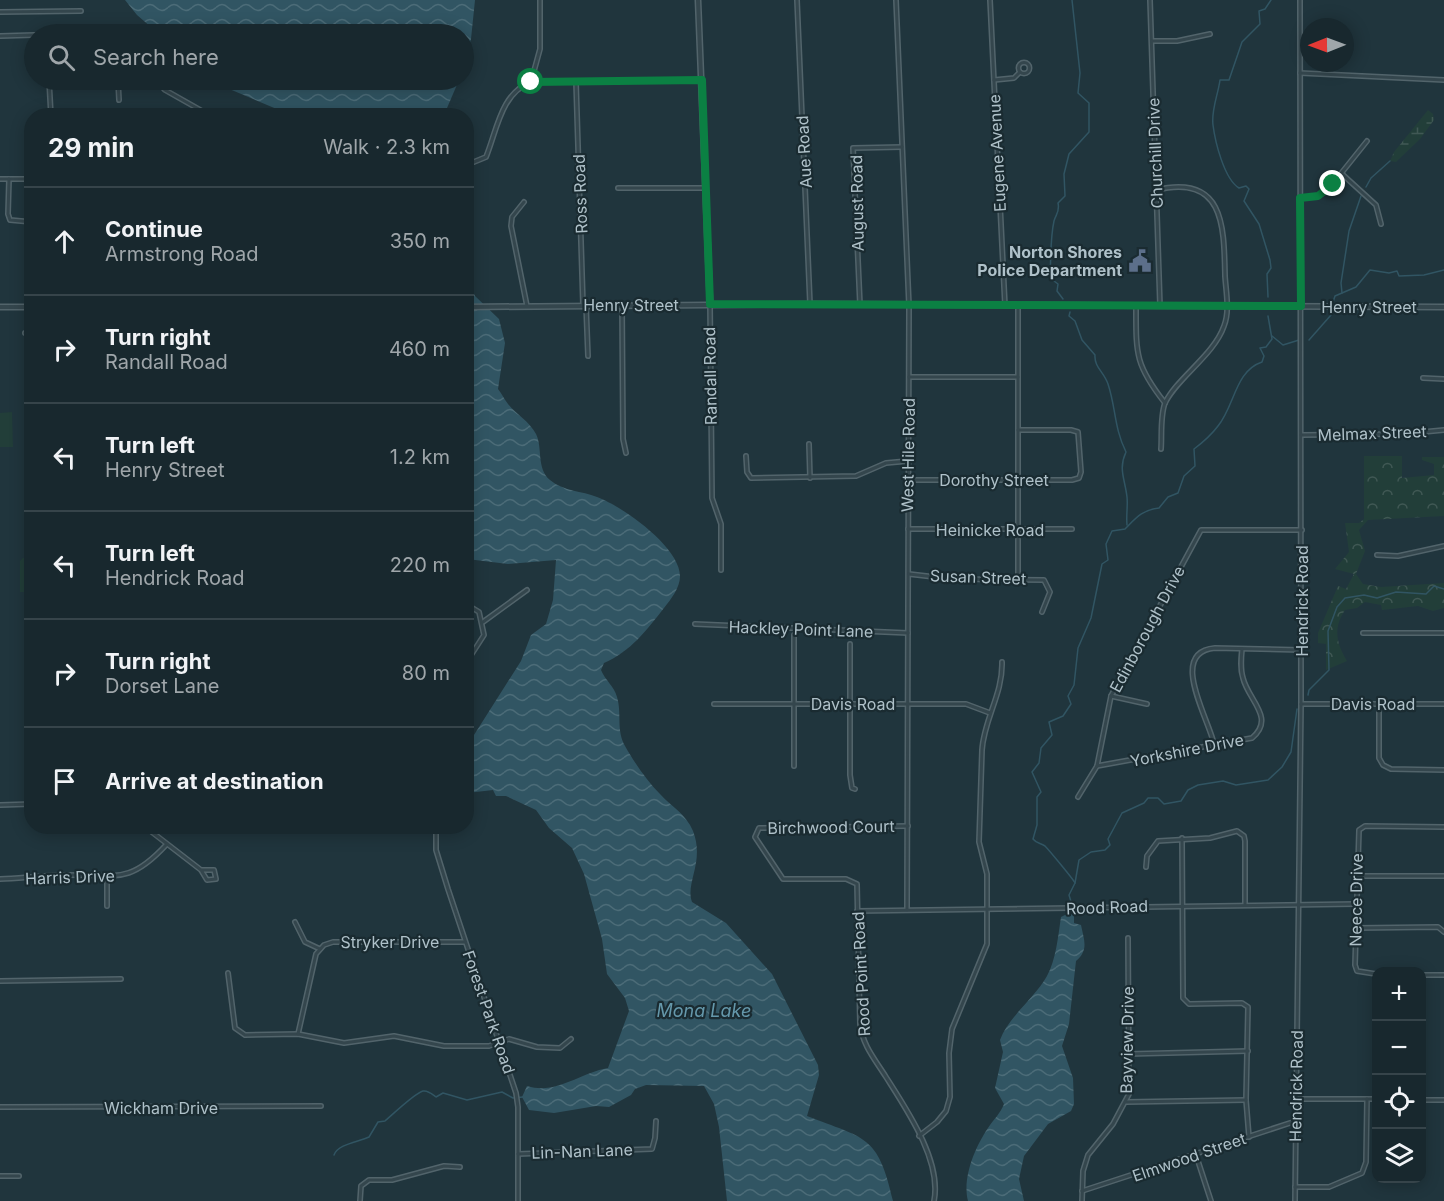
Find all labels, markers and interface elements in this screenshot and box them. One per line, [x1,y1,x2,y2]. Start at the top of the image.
north arrow [1300,18,1354,72]
search box [24,24,474,90]
icon: search [45,41,78,74]
text: Search here [93,44,219,70]
route start [517,68,543,94]
street label: Eugene Avenue [984,94,1010,212]
street label: Churchill Drive [1143,97,1167,209]
street label: Aue Road [792,115,816,189]
text: 29 min [48,132,134,163]
text: Walk · 2.3 km [323,135,450,159]
street label: Ross Road [569,154,591,234]
street label: August Road [846,155,868,251]
route end [1319,170,1345,196]
text: Continue [105,216,203,242]
icon: ahead [48,225,81,258]
text: 350 m [390,229,450,253]
text: Armstrong Road [105,242,258,266]
place label: Norton Shores Police Department [977,242,1122,280]
public building icon: Norton Shores Police Department [1127,248,1153,274]
street label: Henry Street [583,295,679,315]
street label: Henry Street [1321,297,1417,317]
text: Turn right [105,324,211,350]
street label: Randall Road [699,327,721,425]
icon: right [48,333,81,366]
text: 460 m [389,337,450,361]
text: Randall Road [105,350,228,374]
street label: West Hile Road [897,398,919,512]
street label: Melmax Street [1317,421,1427,445]
text: Turn left [105,432,195,458]
icon: left [48,441,81,474]
text: 1.2 km [390,445,450,469]
text: Henry Street [105,458,224,482]
street label: Dorothy Street [939,470,1049,490]
street label: Heinicke Road [936,520,1044,540]
text: Turn left [105,540,195,566]
street label: Hendrick Road [1292,545,1312,657]
icon: left [48,549,81,582]
text: 220 m [390,553,450,577]
street label: Edinborough Drive [1105,562,1189,696]
street label: Susan Street [930,565,1026,589]
text: Hendrick Road [105,566,245,590]
street label: Hackley Point Lane [728,616,874,642]
text: Turn right [105,648,211,674]
icon: right [48,657,81,690]
text: 80 m [402,661,450,685]
text: Dorset Lane [105,674,219,698]
street label: Davis Road [811,694,895,714]
street label: Davis Road [1331,694,1415,714]
street label: Yorkshire Drive [1128,729,1246,771]
icon: arrive [48,765,81,798]
text: Arrive at destination [105,768,324,794]
street label: Birchwood Court [767,816,895,838]
street label: Neece Drive [1345,853,1367,947]
street label: Harris Drive [25,865,115,889]
street label: Rood Road [1066,896,1148,918]
street label: Rood Point Road [848,911,874,1037]
street label: Stryker Drive [341,932,439,952]
street label: Forest Park Road [459,948,519,1076]
map controls [1372,967,1426,1183]
button: + [1372,967,1426,1021]
street label: Bayview Drive [1116,986,1138,1094]
water label: Mona Lake [657,1000,751,1021]
button: − [1372,1021,1426,1075]
street label: Hendrick Road [1285,1030,1307,1142]
button: locate [1372,1075,1426,1129]
street label: Wickham Drive [104,1098,218,1118]
street label: Elmwood Street [1130,1128,1248,1186]
button: layers [1372,1129,1426,1183]
street label: Lin-Nan Lane [531,1139,633,1163]

